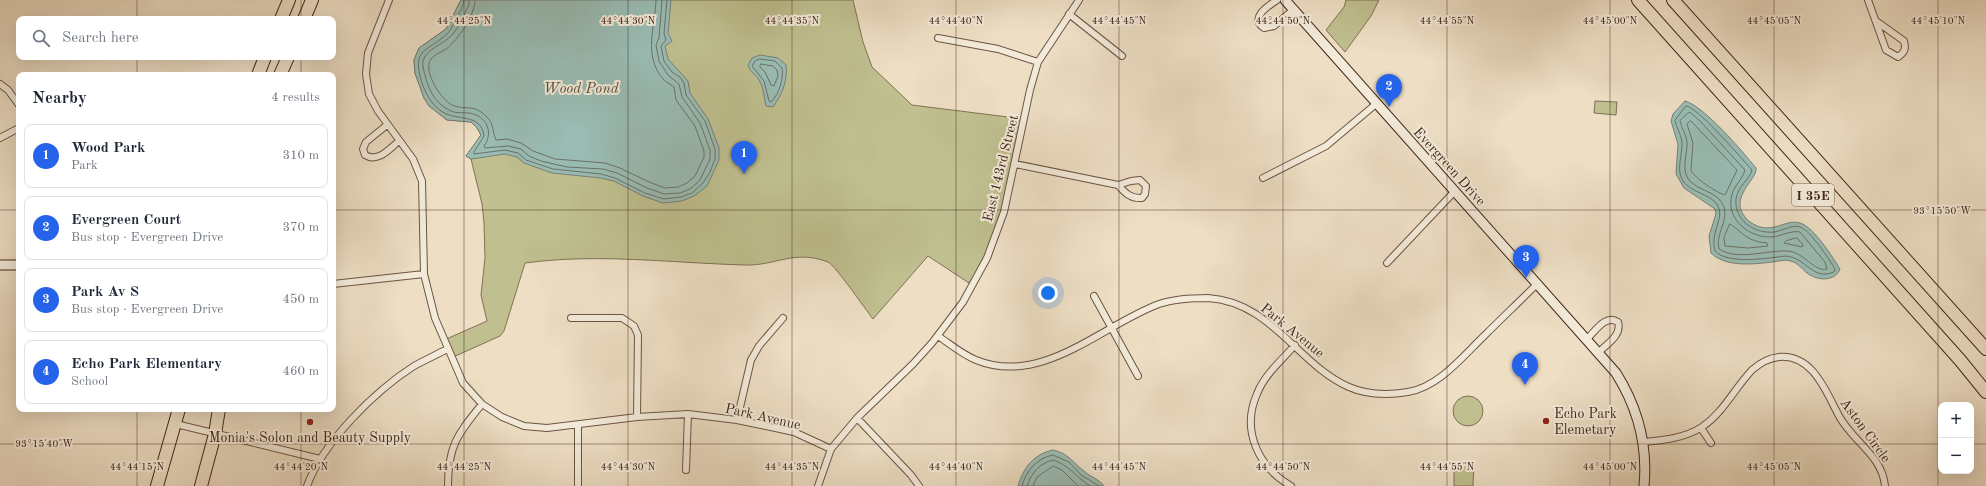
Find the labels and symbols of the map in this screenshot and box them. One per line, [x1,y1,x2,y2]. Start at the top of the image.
text: 44°44'25"N [437,16,492,26]
text: 44°44'30"N [601,16,656,26]
text: 44°44'35"N [765,16,820,26]
text: 44°44'40"N [929,16,984,26]
text: 44°44'45"N [1092,16,1147,26]
text: 44°44'50"N [1256,16,1311,26]
text: 44°44'55"N [1420,16,1475,26]
text: 44°45'00"N [1583,16,1638,26]
text: 44°45'05"N [1747,16,1802,26]
text: 44°45'10"N [1911,16,1966,26]
pin: 2 [1376,74,1402,107]
water label: Wood Pond [543,82,620,97]
street label: East 143rd Street [981,113,1021,223]
street label: Evergreen Drive [1411,125,1488,208]
pin: 1 [731,141,757,174]
road number: I 35E [1792,184,1834,206]
text: 93°15'50"W [1913,206,1971,216]
pin: 3 [1513,245,1539,278]
your location [1038,283,1058,303]
street label: Park Avenue [1258,301,1327,361]
pin: 4 [1512,352,1538,385]
street label: Aston Circle [1837,396,1893,465]
street label: Park Avenue [724,401,802,432]
place label: Echo Park Elemetary [1554,407,1617,437]
marker: Echo Park Elemetary [1541,416,1551,426]
marker: Monia's Solon and Beauty Supply [305,417,315,427]
place label: Monia's Solon and Beauty Supply [209,431,412,445]
text: 93°15'40"W [15,439,73,449]
text: 44°44'15"N [110,462,165,472]
text: 44°44'20"N [274,462,329,472]
text: 44°44'25"N [437,462,492,472]
text: 44°44'30"N [601,462,656,472]
text: 44°44'35"N [765,462,820,472]
text: 44°44'40"N [929,462,984,472]
text: 44°44'45"N [1092,462,1147,472]
text: 44°44'50"N [1256,462,1311,472]
text: 44°44'55"N [1420,462,1475,472]
text: 44°45'00"N [1583,462,1638,472]
text: 44°45'05"N [1747,462,1802,472]

